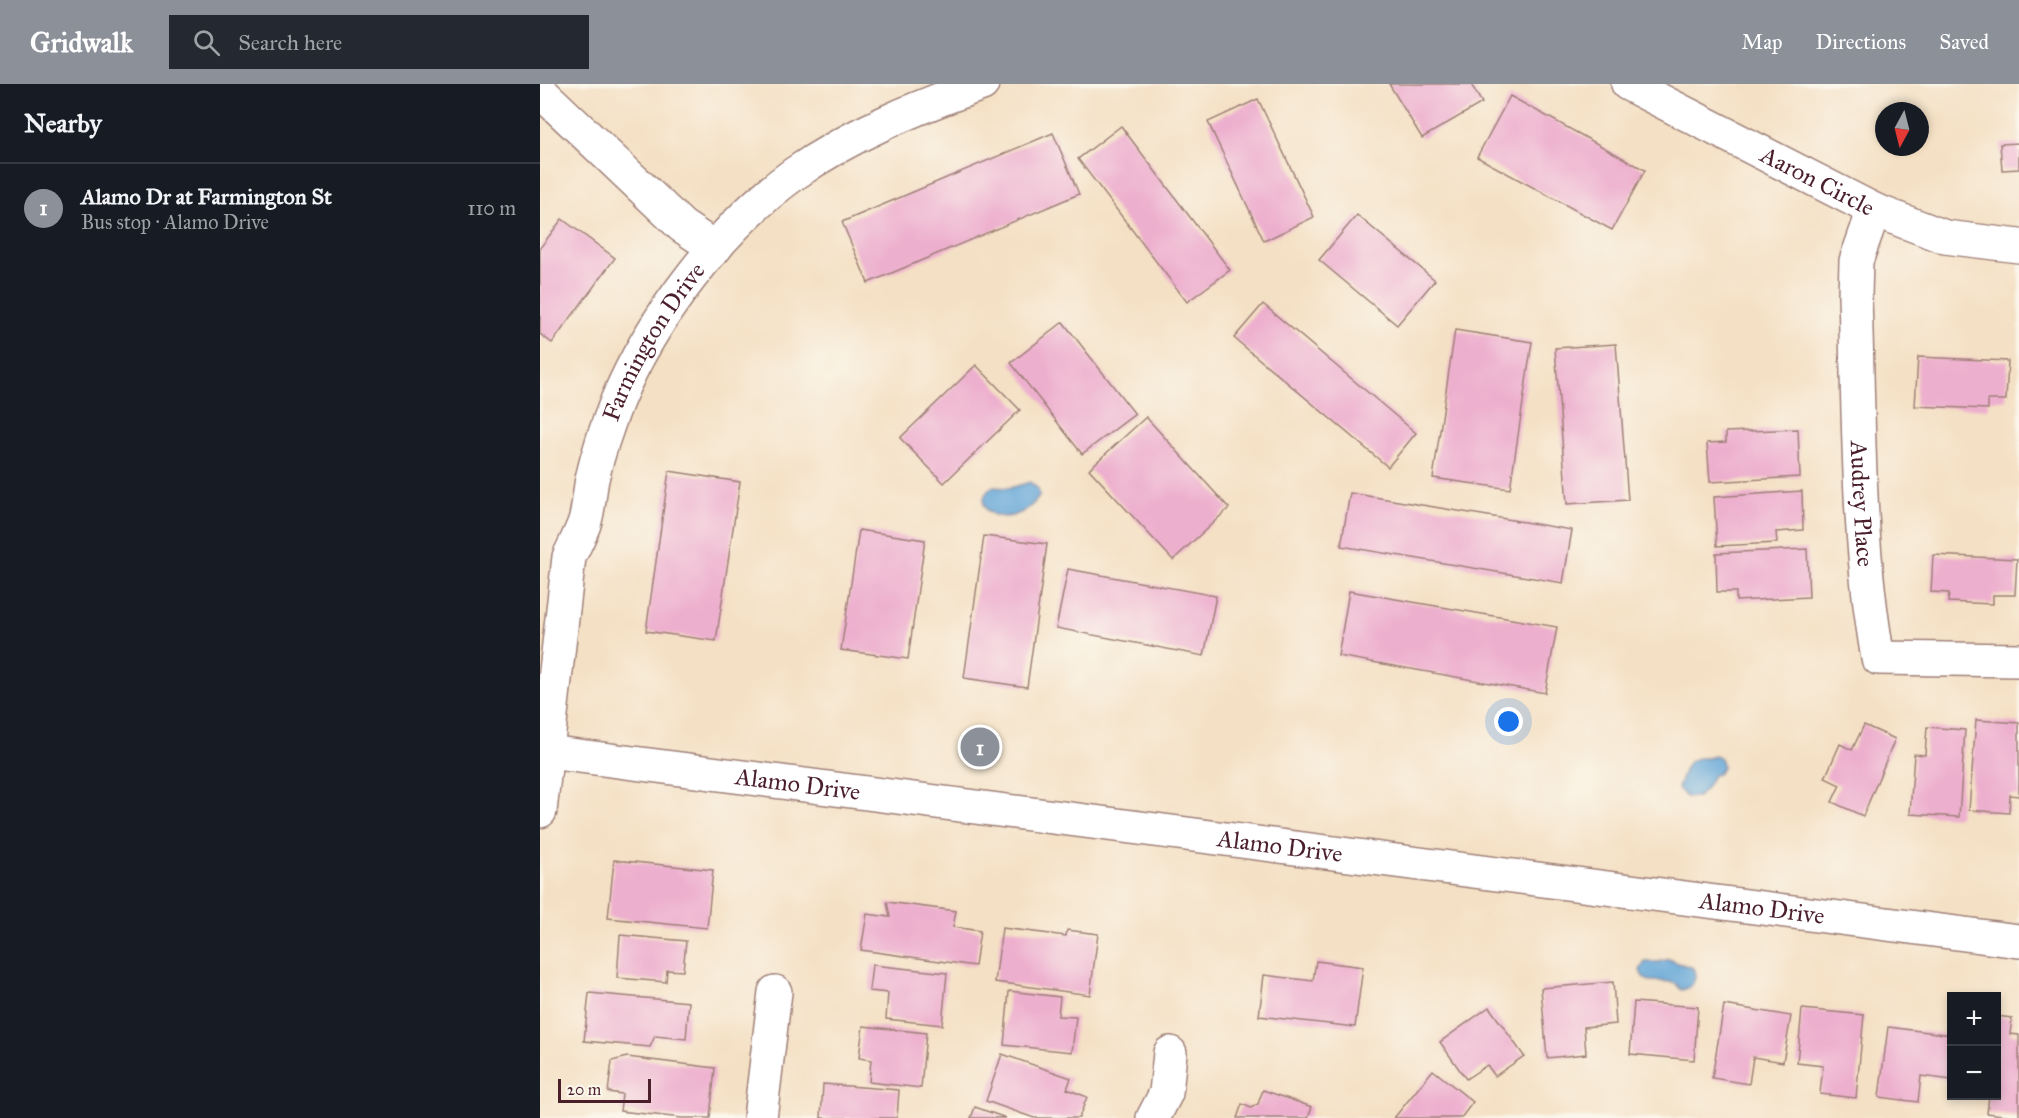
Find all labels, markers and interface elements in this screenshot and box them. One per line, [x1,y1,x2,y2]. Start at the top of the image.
search box [169,15,589,69]
text: Gridwalk [30,25,133,60]
icon: search [190,26,223,59]
text: Search here [238,29,342,56]
text: Map [1742,29,1783,55]
text: Directions [1816,29,1906,55]
text: Saved [1939,29,1989,55]
north arrow [1875,102,1929,156]
text: Nearby [24,107,102,139]
street label: Aaron Circle [1755,139,1880,223]
text: Alamo Dr at Farmington St [81,183,332,210]
text: 1 [40,196,47,220]
text: 110 m [468,196,516,220]
text: Bus stop · Alamo Drive [81,210,269,234]
street label: Farmington Drive [596,256,711,425]
street label: Audrey Place [1844,439,1881,568]
your location [1494,707,1523,736]
pin: 1 [960,724,1000,770]
street label: Alamo Drive [733,761,862,807]
street label: Alamo Drive [1215,823,1344,869]
street label: Alamo Drive [1697,885,1826,931]
map controls [1947,992,2001,1100]
button: + [1947,992,2001,1046]
button: − [1947,1046,2001,1100]
scale bar [558,1076,651,1104]
text: 20 m [567,1080,601,1099]

